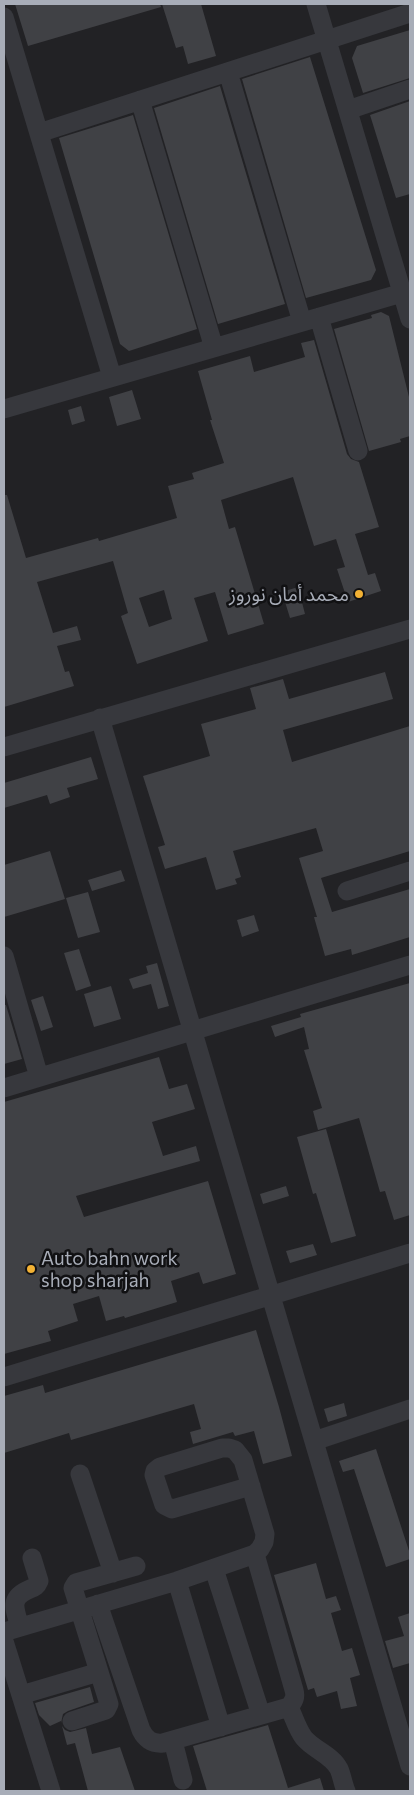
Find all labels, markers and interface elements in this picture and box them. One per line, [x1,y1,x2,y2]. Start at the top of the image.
place label: محمد أمان نوروز [228,582,349,606]
marker: محمد أمان نوروز [353,588,365,600]
place label: Auto bahn work shop sharjah [41,1246,178,1291]
marker: Auto bahn work shop sharjah [25,1263,37,1275]

